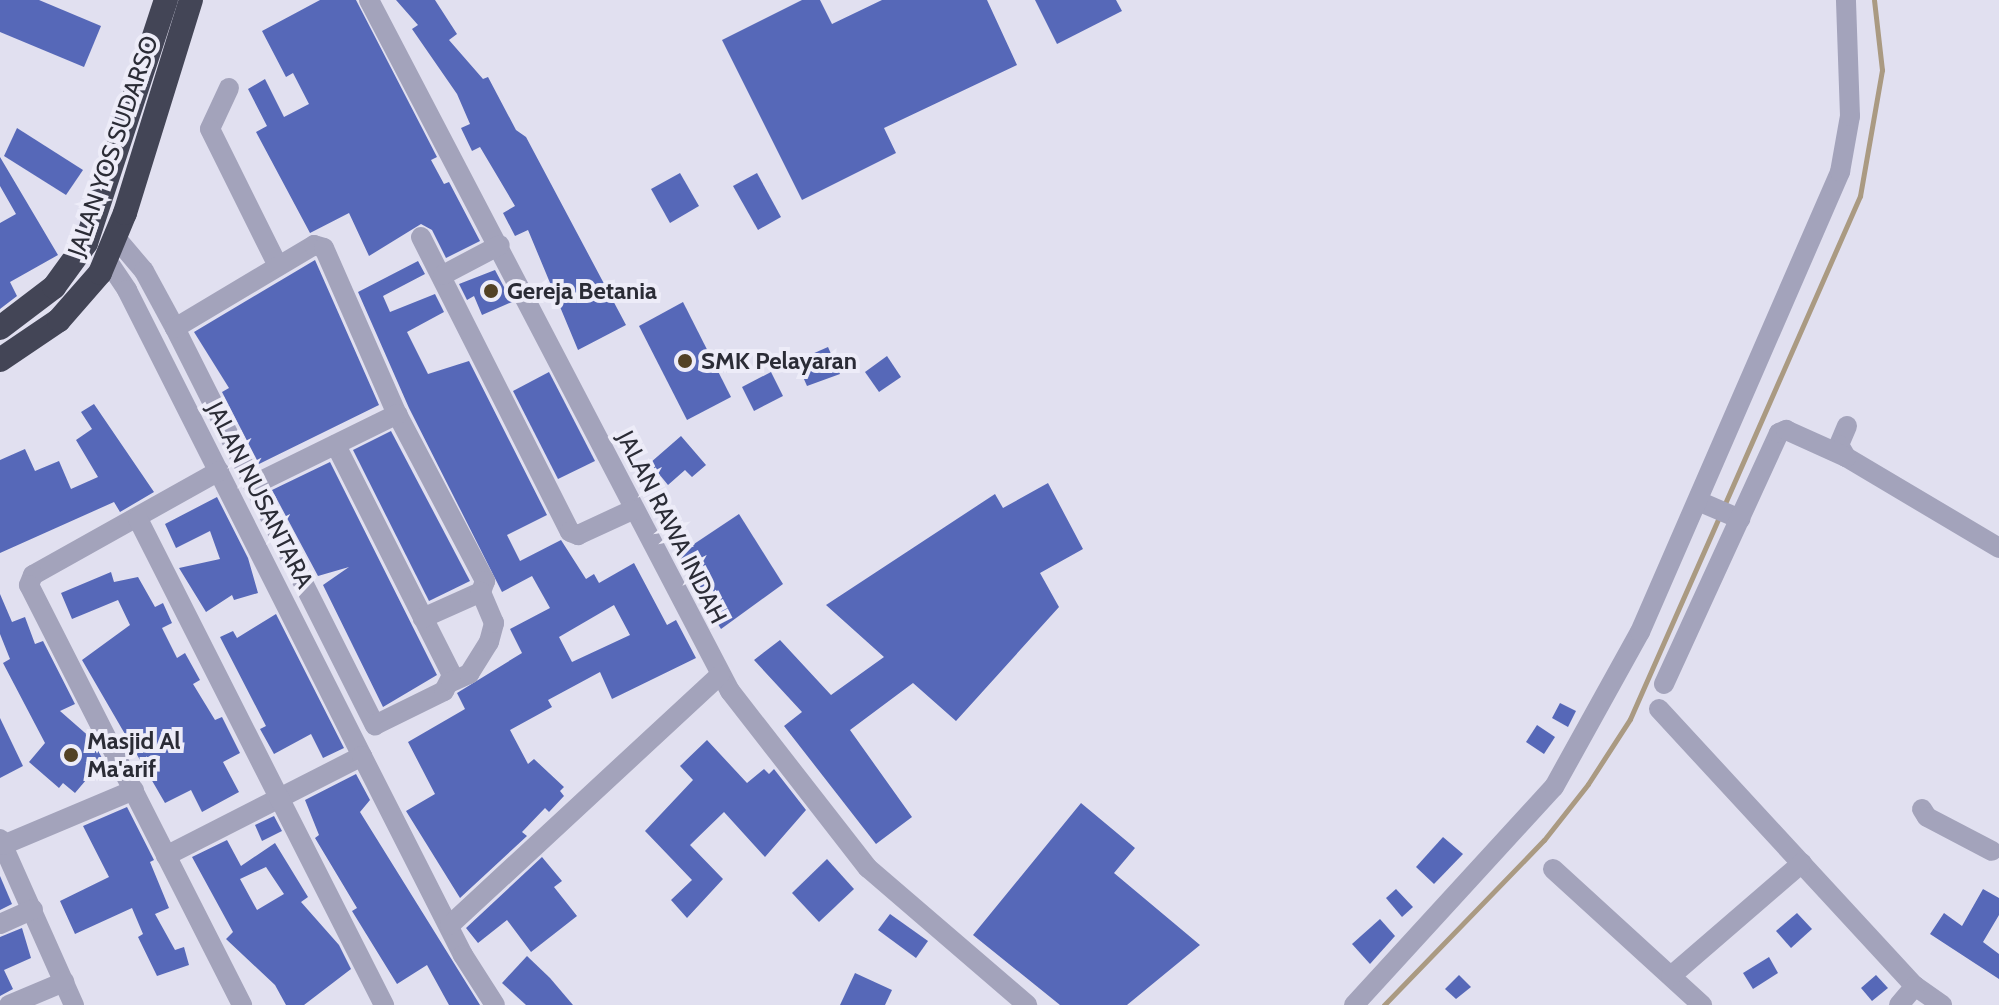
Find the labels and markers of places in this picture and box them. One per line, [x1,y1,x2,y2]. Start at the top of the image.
place label: Gereja Betania [507,277,657,305]
marker: Gereja Betania [482,282,500,300]
place label: SMK Pelayaran [701,347,857,375]
marker: SMK Pelayaran [676,352,694,370]
place label: Masjid Al Ma'arif [87,727,181,783]
marker: Masjid Al Ma'arif [62,746,80,764]

